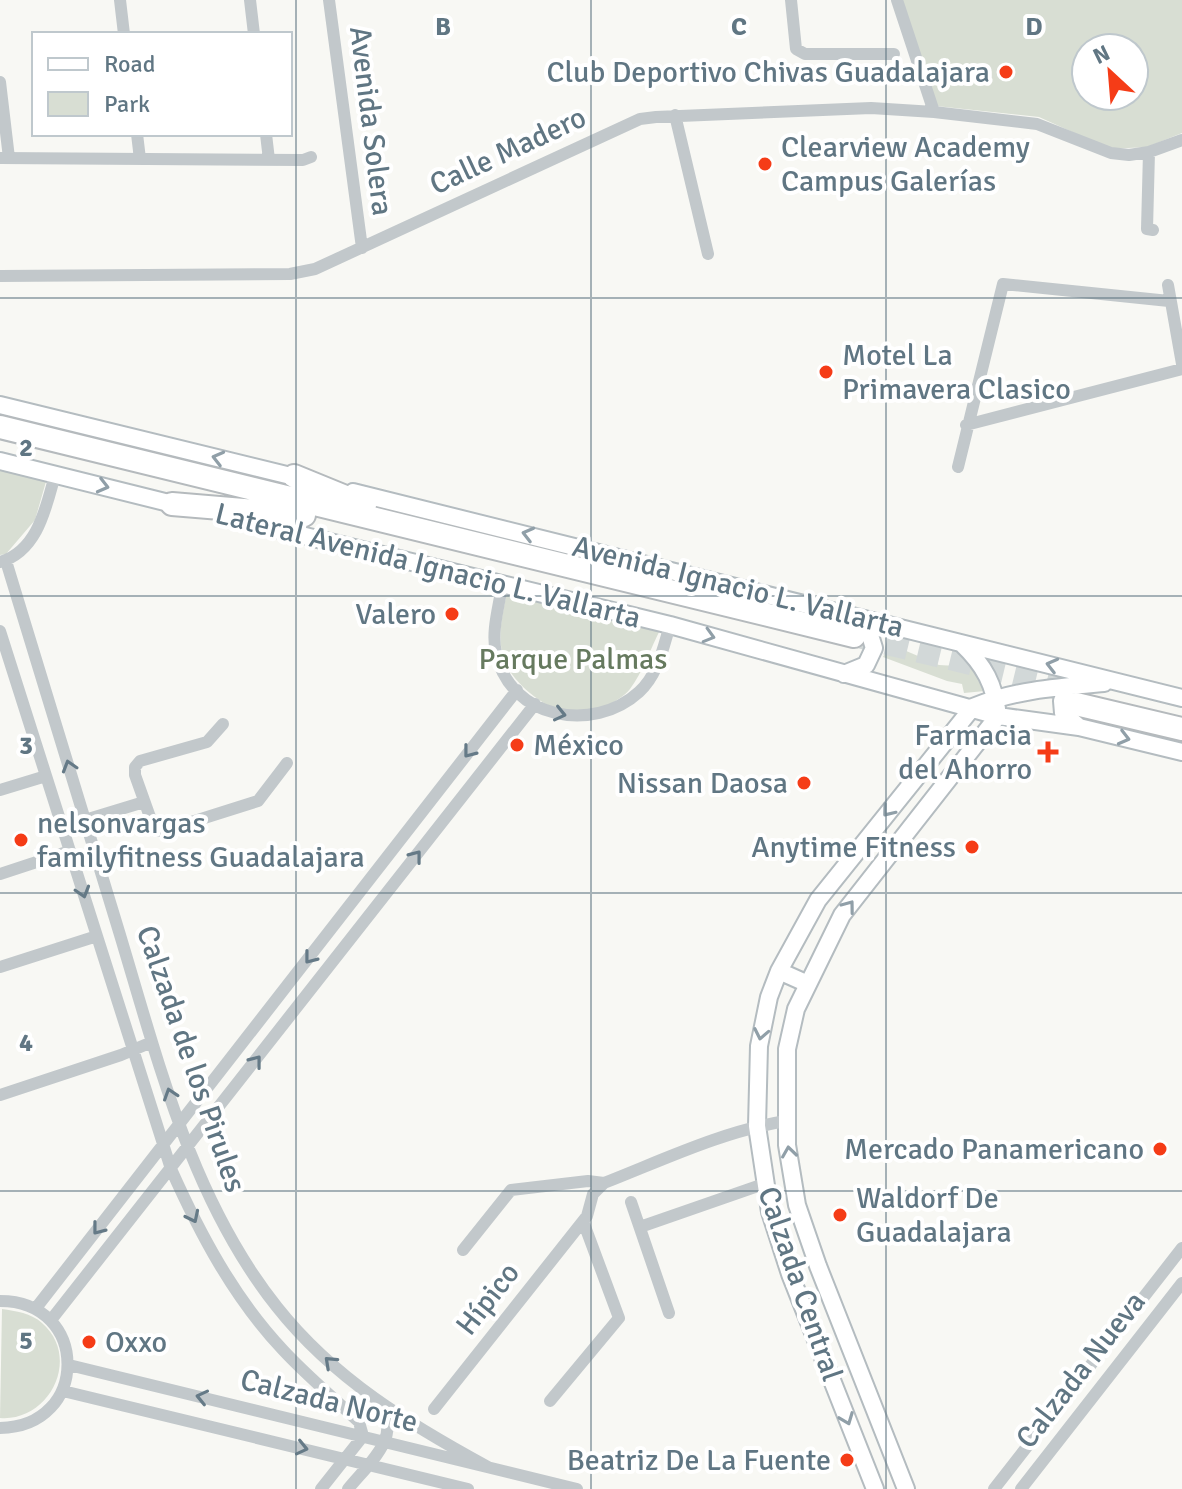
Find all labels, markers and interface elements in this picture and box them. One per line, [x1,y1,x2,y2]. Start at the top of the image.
text: B [435,11,451,43]
text: C [731,11,747,43]
text: D [1025,11,1043,43]
street label: Avenida Solera [341,24,401,218]
legend [32,32,292,136]
north arrow [1070,32,1150,112]
text: N [1089,39,1114,70]
text: Road [104,49,155,79]
place label: Club Deportivo Chivas Guadalajara [547,54,990,91]
marker: Club Deportivo Chivas Guadalajara [997,63,1015,81]
text: Park [104,89,150,119]
street label: Calle Madero [424,99,592,203]
place label: Clearview Academy Campus Galerías [781,129,1030,200]
marker: Clearview Academy Campus Galerías [756,155,774,173]
place label: Motel La Primavera Clasico [842,337,1071,408]
marker: Motel La Primavera Clasico [817,363,835,381]
text: 2 [19,432,33,464]
one-way arrow [212,450,226,467]
one-way arrow [95,477,109,494]
street label: Lateral Avenida Ignacio L. Vallarta [211,495,645,637]
one-way arrow [522,527,536,544]
street label: Avenida Ignacio L. Vallarta [568,528,908,646]
place label: Valero [355,596,436,633]
marker: Valero [443,605,461,623]
one-way arrow [701,627,715,643]
park label: Parque Palmas [479,641,667,678]
one-way arrow [1045,658,1059,675]
one-way arrow [553,705,567,722]
place label: Farmacia del Ahorro [898,717,1032,788]
place label: México [533,727,624,764]
one-way arrow [1116,728,1130,745]
text: 3 [19,730,33,762]
marker: México [508,736,526,754]
one-way arrow [464,743,478,758]
marker: Farmacia del Ahorro [1039,743,1057,761]
one-way arrow [62,759,78,773]
place label: Nissan Daosa [617,765,788,802]
marker: Nissan Daosa [795,774,813,792]
one-way arrow [883,802,898,816]
place label: nelsonvargas familyfitness Guadalajara [37,805,365,876]
place label: Anytime Fitness [751,829,956,866]
marker: nelsonvargas familyfitness Guadalajara [12,831,30,849]
marker: Anytime Fitness [963,838,981,856]
one-way arrow [406,850,420,865]
one-way arrow [74,884,90,898]
one-way arrow [840,900,854,915]
street label: Calzada de los Pirules [128,921,254,1197]
one-way arrow [305,949,319,963]
text: 4 [19,1027,33,1059]
one-way arrow [753,1027,770,1040]
one-way arrow [246,1055,260,1070]
one-way arrow [163,1088,179,1102]
place label: Mercado Panamericano [844,1131,1144,1168]
marker: Mercado Panamericano [1151,1140,1169,1158]
one-way arrow [781,1145,798,1159]
place label: Waldorf De Guadalajara [856,1180,1012,1251]
street label: Calzada Central [749,1182,851,1386]
marker: Waldorf De Guadalajara [831,1206,849,1224]
one-way arrow [183,1209,199,1224]
one-way arrow [93,1220,108,1234]
street label: Hípico [448,1255,528,1343]
street label: Calzada Nueva [1008,1284,1154,1456]
place label: Oxxo [105,1324,167,1361]
text: 5 [19,1325,33,1357]
marker: Oxxo [80,1333,98,1351]
one-way arrow [325,1356,339,1371]
street label: Calzada Norte [236,1361,422,1441]
one-way arrow [195,1389,209,1406]
one-way arrow [837,1411,854,1425]
one-way arrow [295,1438,308,1455]
place label: Beatriz De La Fuente [567,1442,831,1479]
marker: Beatriz De La Fuente [838,1451,856,1469]

